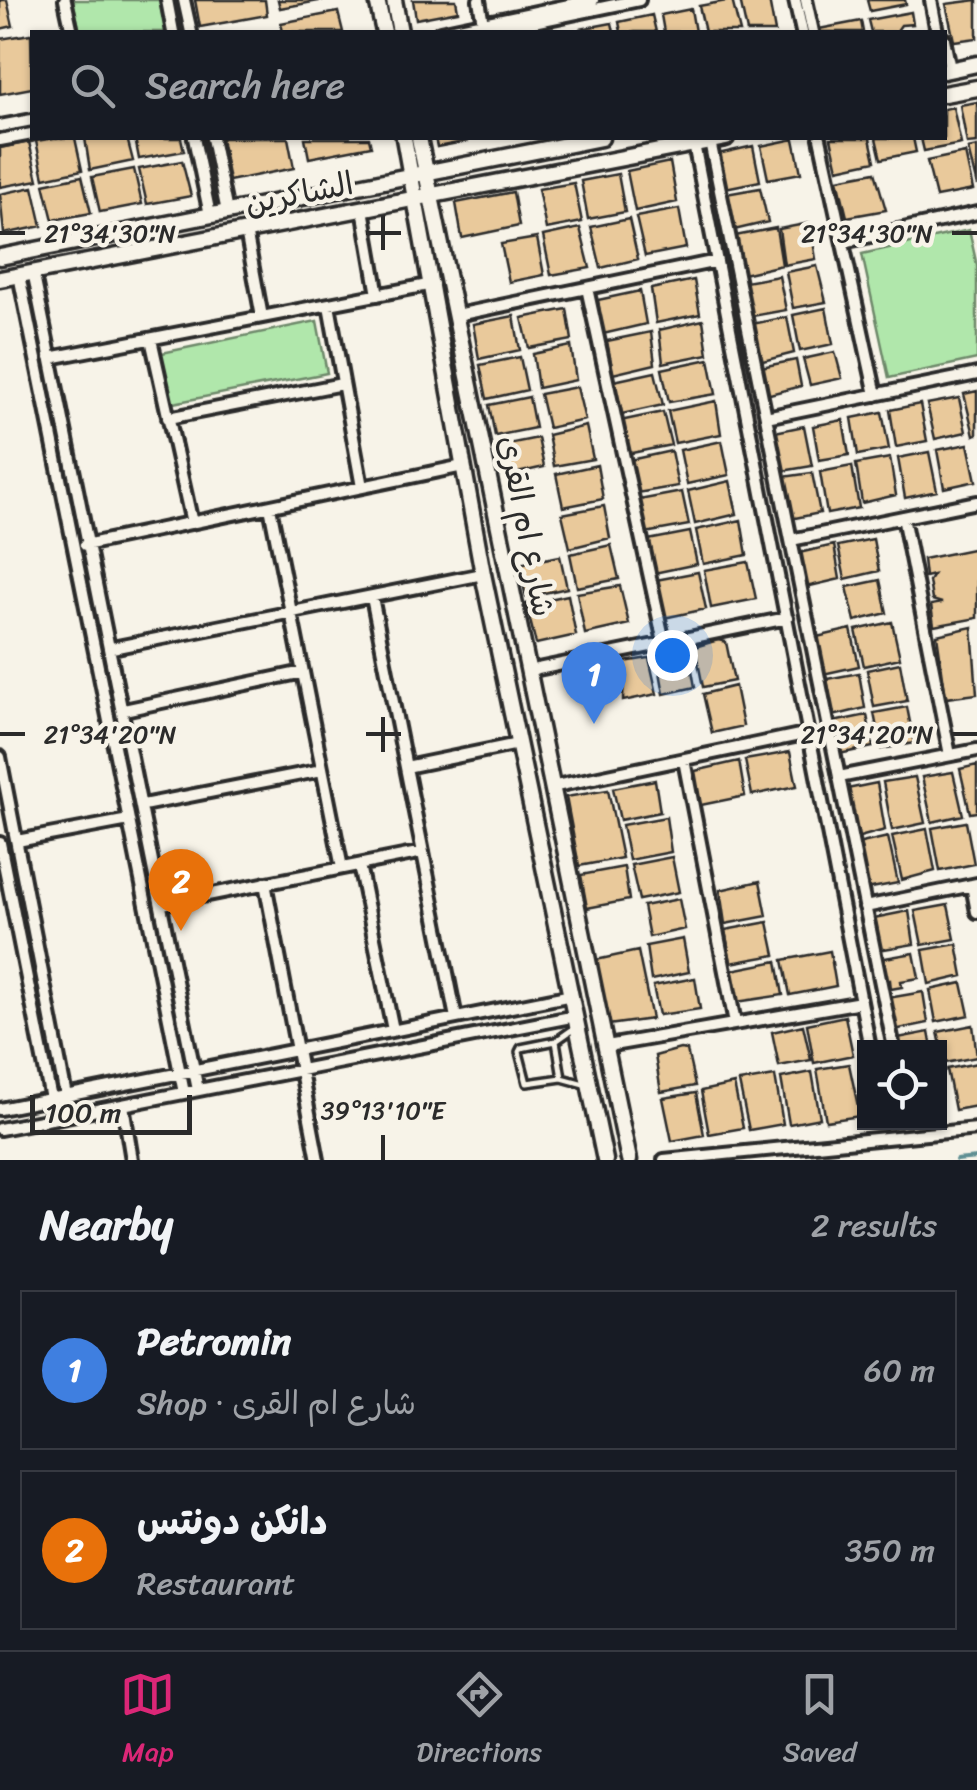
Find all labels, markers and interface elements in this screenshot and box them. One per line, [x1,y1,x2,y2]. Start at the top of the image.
search box [30,30,947,140]
text: Search here [145,52,345,119]
icon: search [65,58,120,113]
street label: الشاكرين [240,155,358,232]
text: 21°34'30"N [44,211,177,256]
text: 21°34'30"N [801,211,934,256]
street label: شارع ام القرى [481,430,572,622]
your location [647,630,698,681]
pin: 1 [562,642,626,724]
text: 21°34'20"N [44,712,177,757]
text: 21°34'20"N [801,712,934,757]
pin: 2 [148,848,214,931]
map controls [857,1040,947,1130]
button: locate [857,1040,947,1130]
text: 100 m [45,1088,121,1137]
text: 39°13'10"E [321,1088,447,1133]
scale bar [30,1090,192,1134]
text: Nearby [40,1188,173,1262]
text: 2 results [811,1197,937,1254]
text: Petromin [137,1308,291,1375]
text: 1 [68,1342,81,1399]
text: 60 m [864,1342,935,1399]
text: Shop · شارع ام القرى [137,1375,416,1432]
text: دانكن دونتس [137,1488,328,1555]
text: 2 [65,1522,84,1579]
text: 350 m [845,1522,935,1579]
text: Restaurant [137,1555,295,1612]
tab: Map [120,1667,175,1776]
tab: Directions [416,1667,542,1776]
tab: Saved [783,1667,857,1776]

